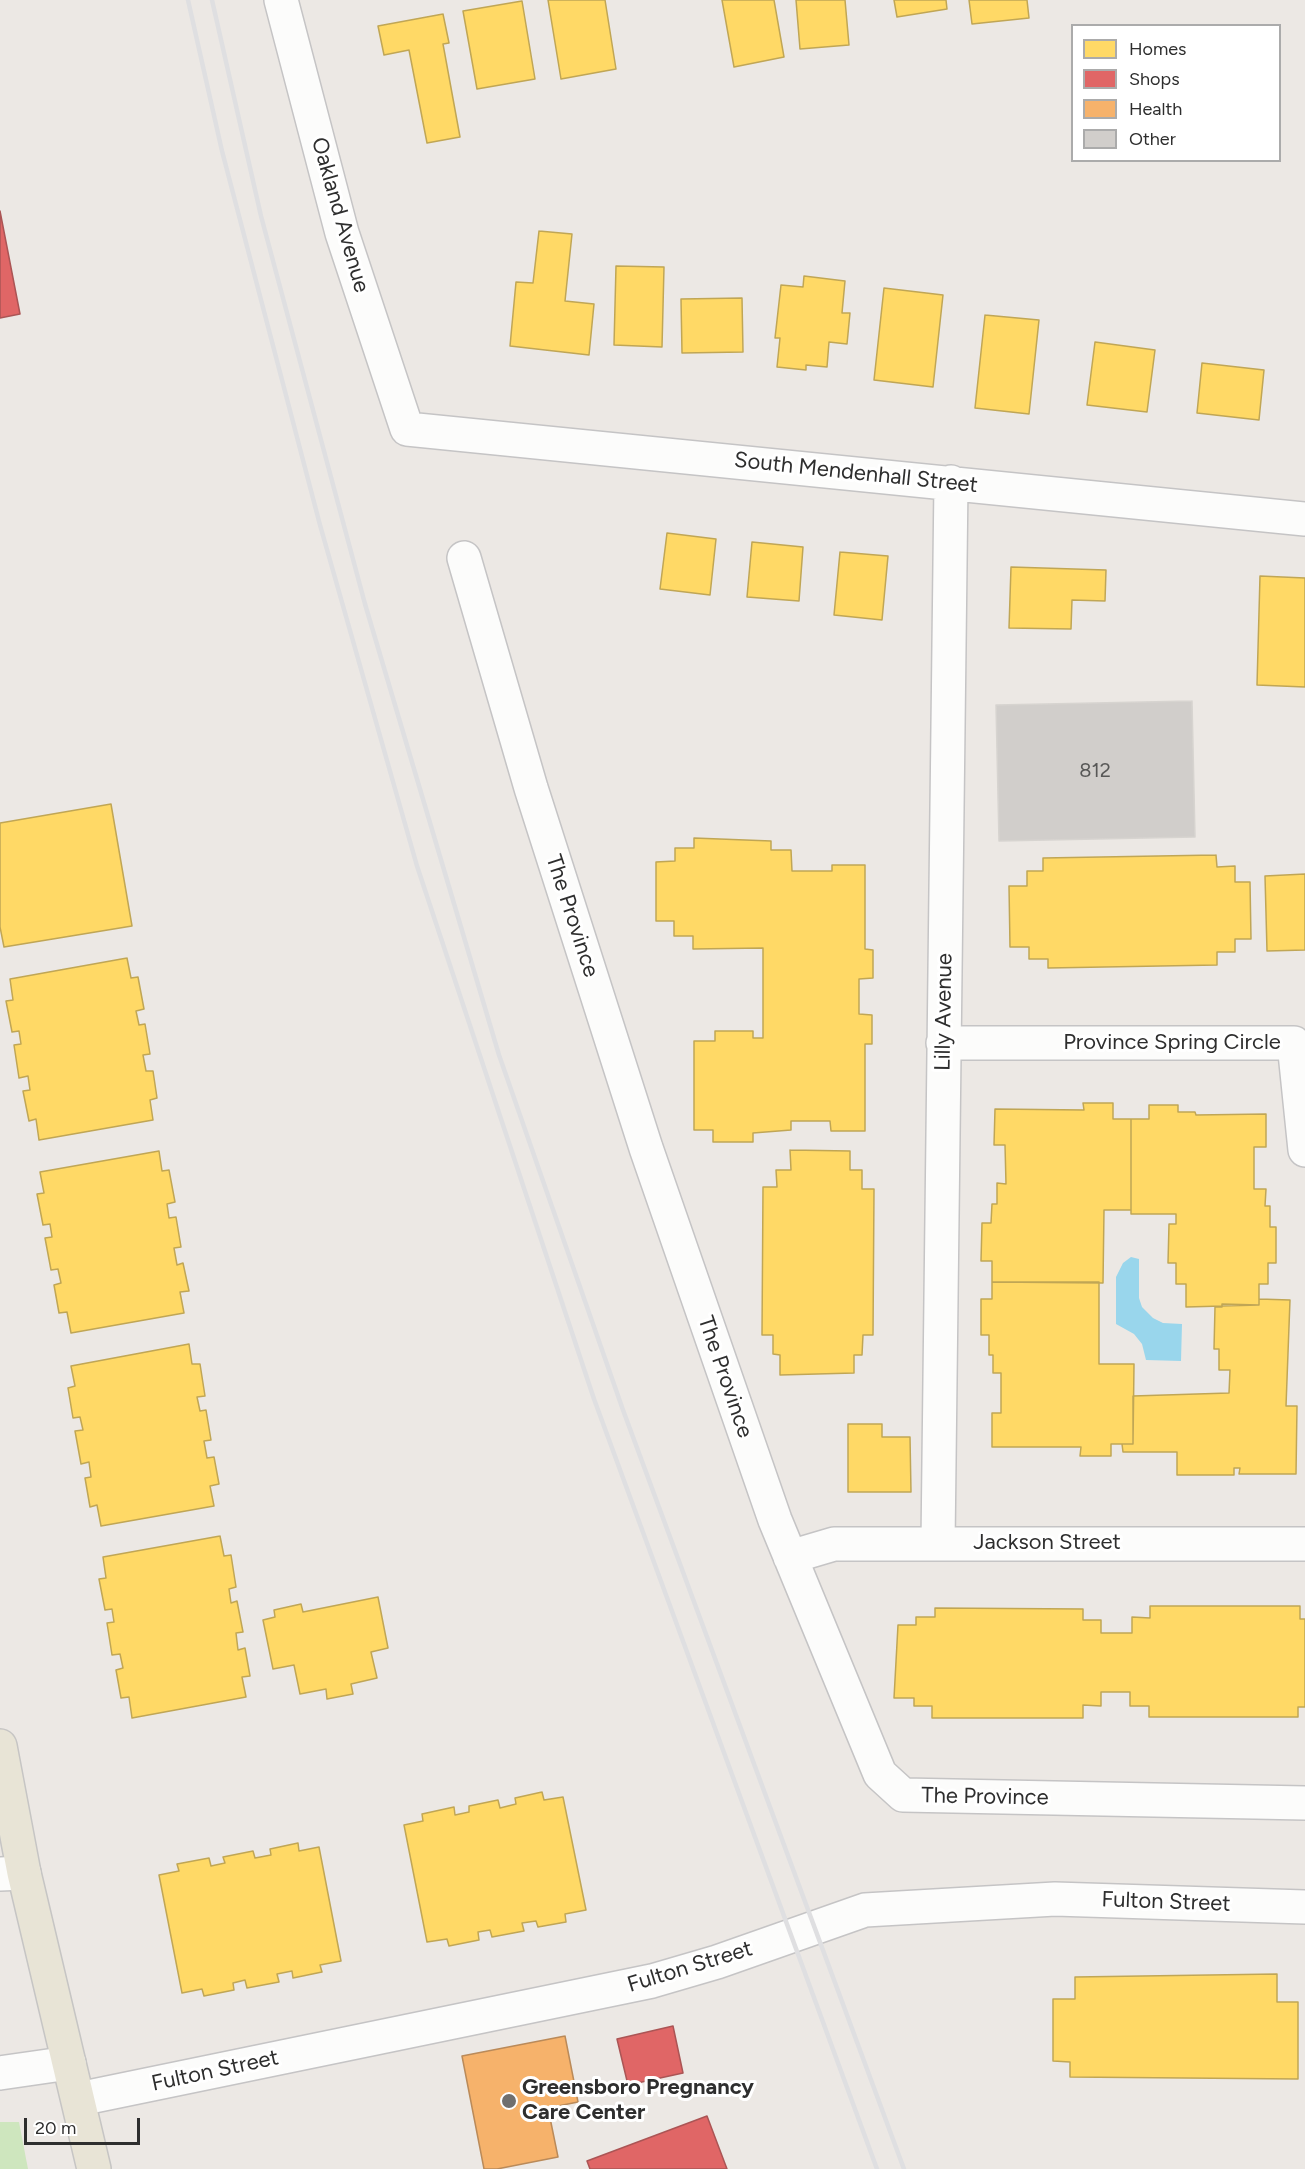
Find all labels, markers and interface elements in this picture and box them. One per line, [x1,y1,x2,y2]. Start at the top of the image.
legend [1071,24,1281,162]
text: Homes [1129,38,1187,60]
text: Shops [1129,68,1180,90]
text: Health [1129,98,1182,120]
text: Other [1129,128,1176,150]
street label: Oakland Avenue [305,134,375,296]
street label: South Mendenhall Street [733,447,979,499]
house number: 812 [1079,759,1111,783]
street label: The Province [540,851,604,981]
street label: Lilly Avenue [930,953,958,1071]
street label: Province Spring Circle [1063,1030,1281,1056]
street label: The Province [692,1313,758,1441]
street label: Jackson Street [973,1530,1121,1556]
street label: The Province [921,1783,1049,1811]
street label: Fulton Street [1101,1887,1231,1917]
street label: Fulton Street [624,1935,756,1999]
street label: Fulton Street [149,2045,281,2097]
place label: Greensboro Pregnancy Care Center [522,2075,754,2126]
marker: Greensboro Pregnancy Care Center [500,2092,518,2110]
scale bar [27,2106,142,2144]
text: 20 m [35,2117,76,2139]

